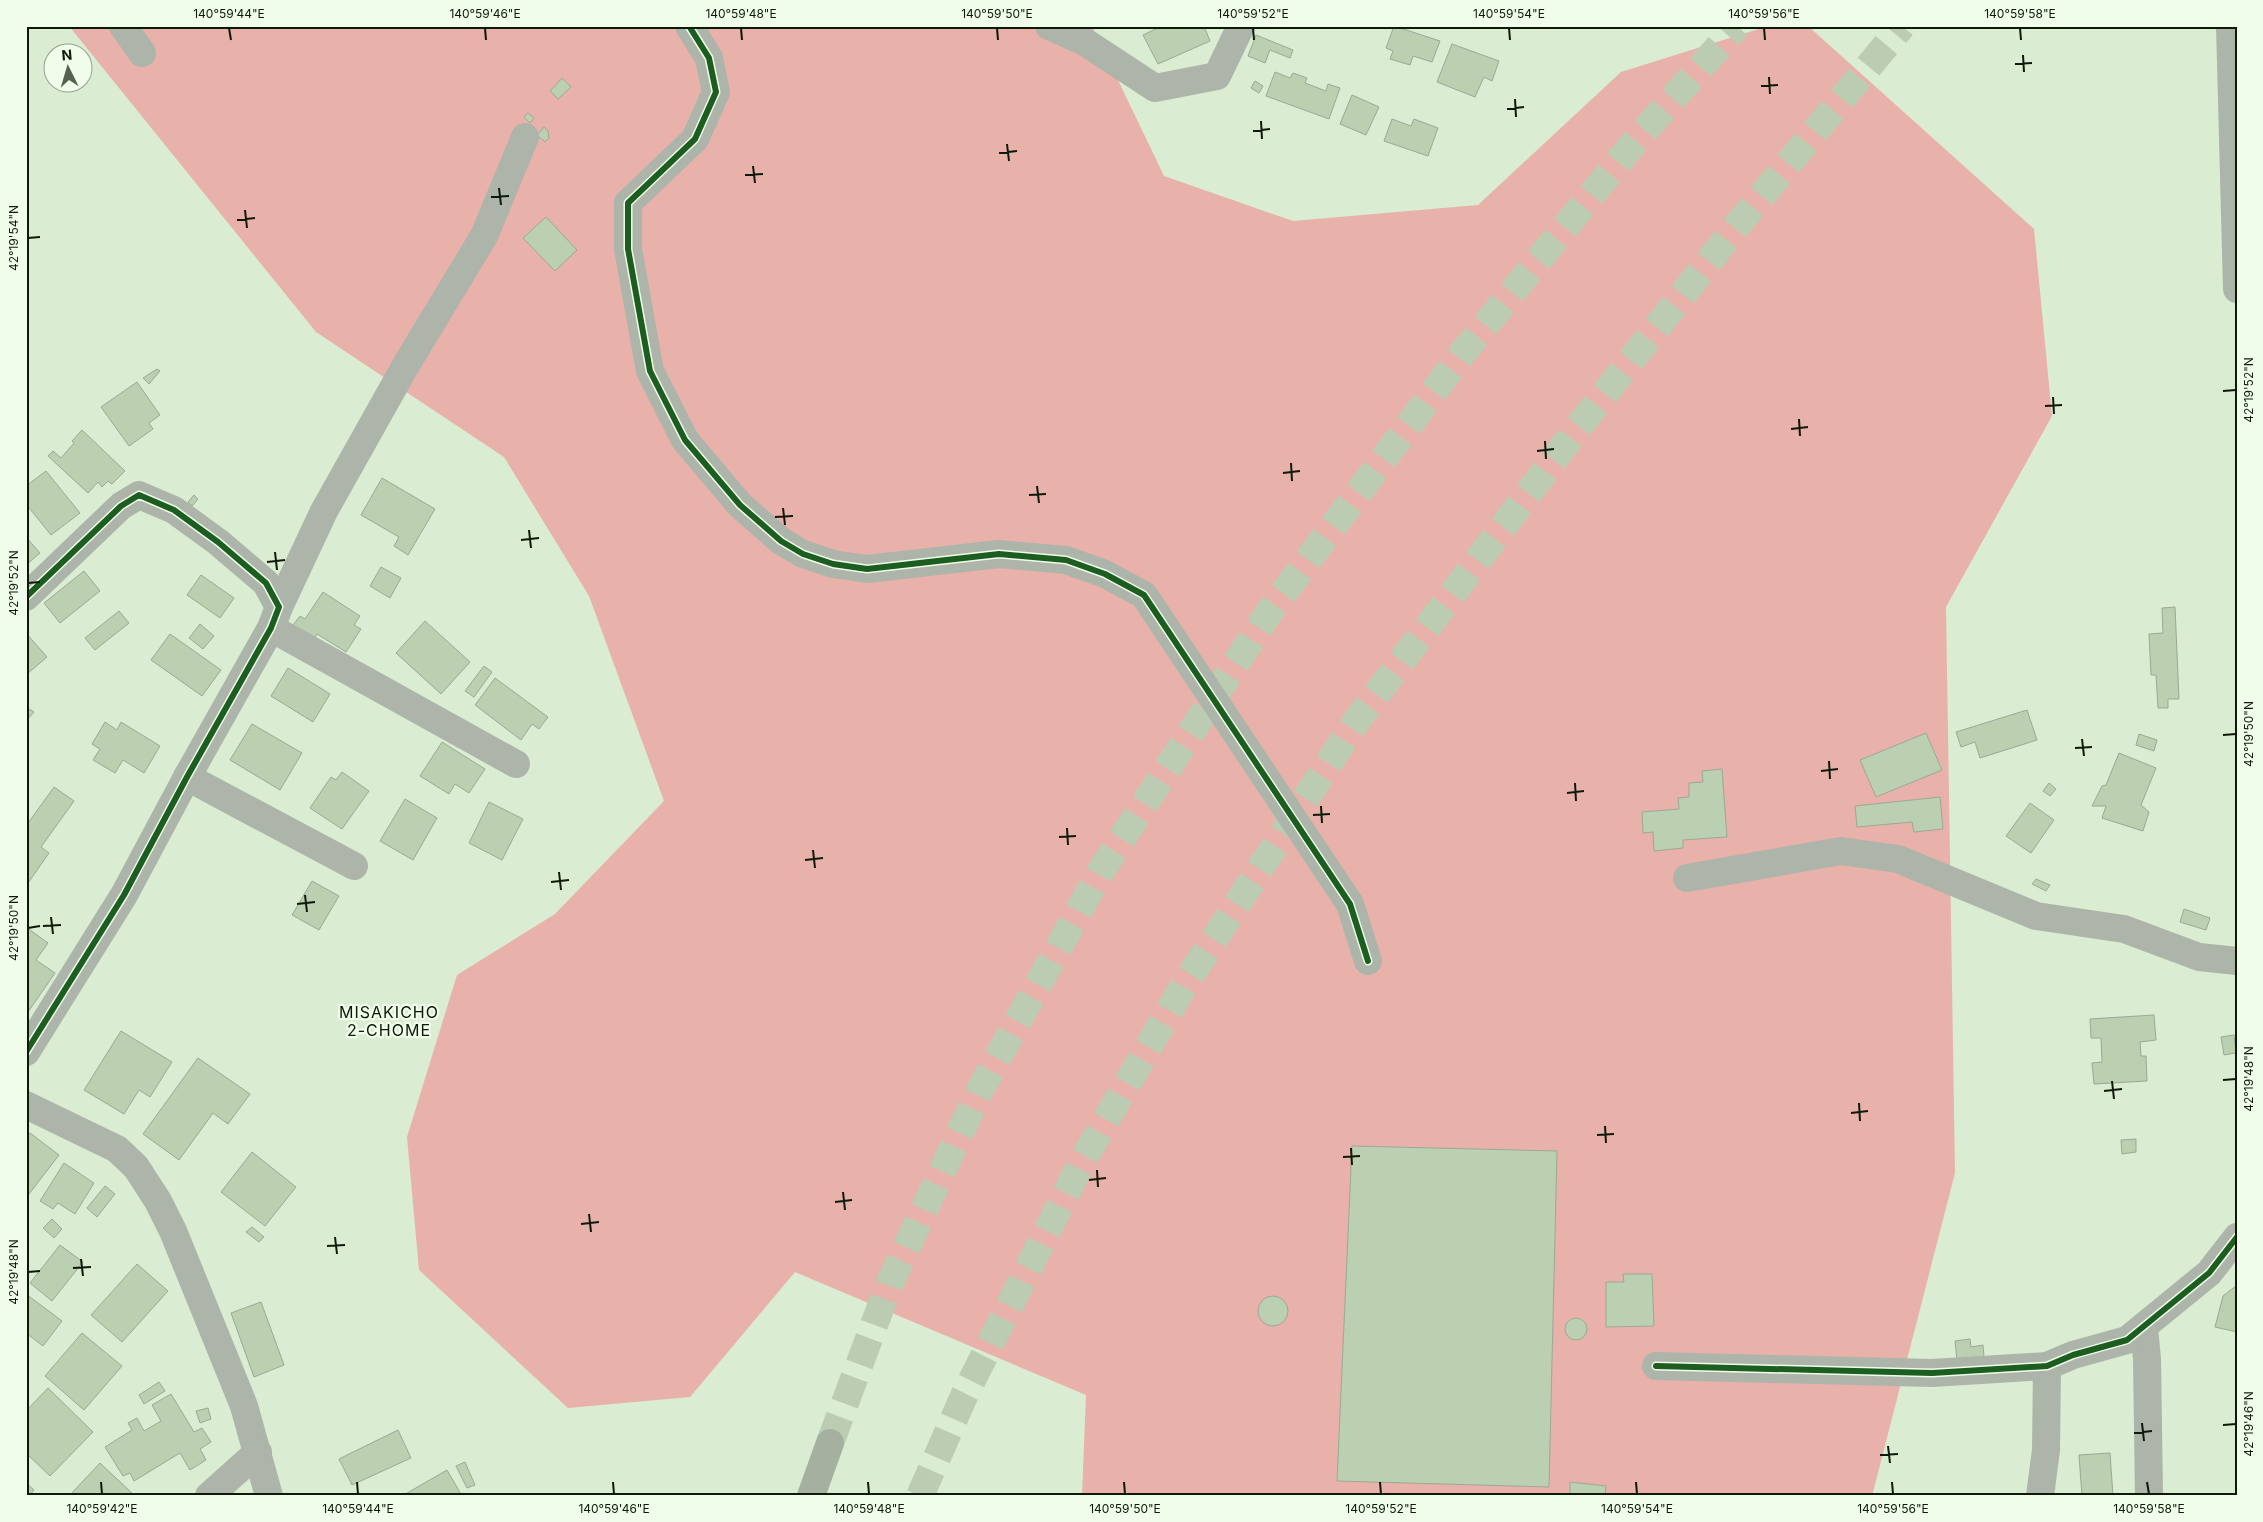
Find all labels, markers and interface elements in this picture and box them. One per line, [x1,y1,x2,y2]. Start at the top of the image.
text: 140°59'44"E [193,6,265,21]
text: 140°59'46"E [449,6,521,21]
text: 140°59'48"E [705,6,777,21]
text: 140°59'50"E [961,6,1033,21]
text: 140°59'52"E [1217,6,1289,21]
text: 140°59'54"E [1473,6,1545,21]
text: 140°59'56"E [1728,6,1800,21]
text: 140°59'58"E [1984,6,2056,21]
north arrow [42,42,92,92]
text: N [61,46,73,63]
text: 42°19'54"N [6,205,21,271]
text: 42°19'52"N [2241,357,2256,423]
text: 42°19'52"N [6,550,21,616]
text: 42°19'50"N [2241,701,2256,767]
text: 42°19'50"N [6,895,21,961]
district label: MISAKICHO 2-CHOME [339,1002,439,1040]
text: 42°19'48"N [2241,1046,2256,1112]
text: 42°19'48"N [6,1239,21,1305]
text: 42°19'46"N [2241,1391,2256,1457]
text: 140°59'42"E [66,1501,138,1516]
text: 140°59'44"E [322,1501,394,1516]
text: 140°59'46"E [578,1501,650,1516]
text: 140°59'48"E [833,1501,905,1516]
text: 140°59'50"E [1089,1501,1161,1516]
text: 140°59'52"E [1345,1501,1417,1516]
text: 140°59'54"E [1601,1501,1673,1516]
text: 140°59'56"E [1857,1501,1929,1516]
text: 140°59'58"E [2113,1501,2185,1516]

